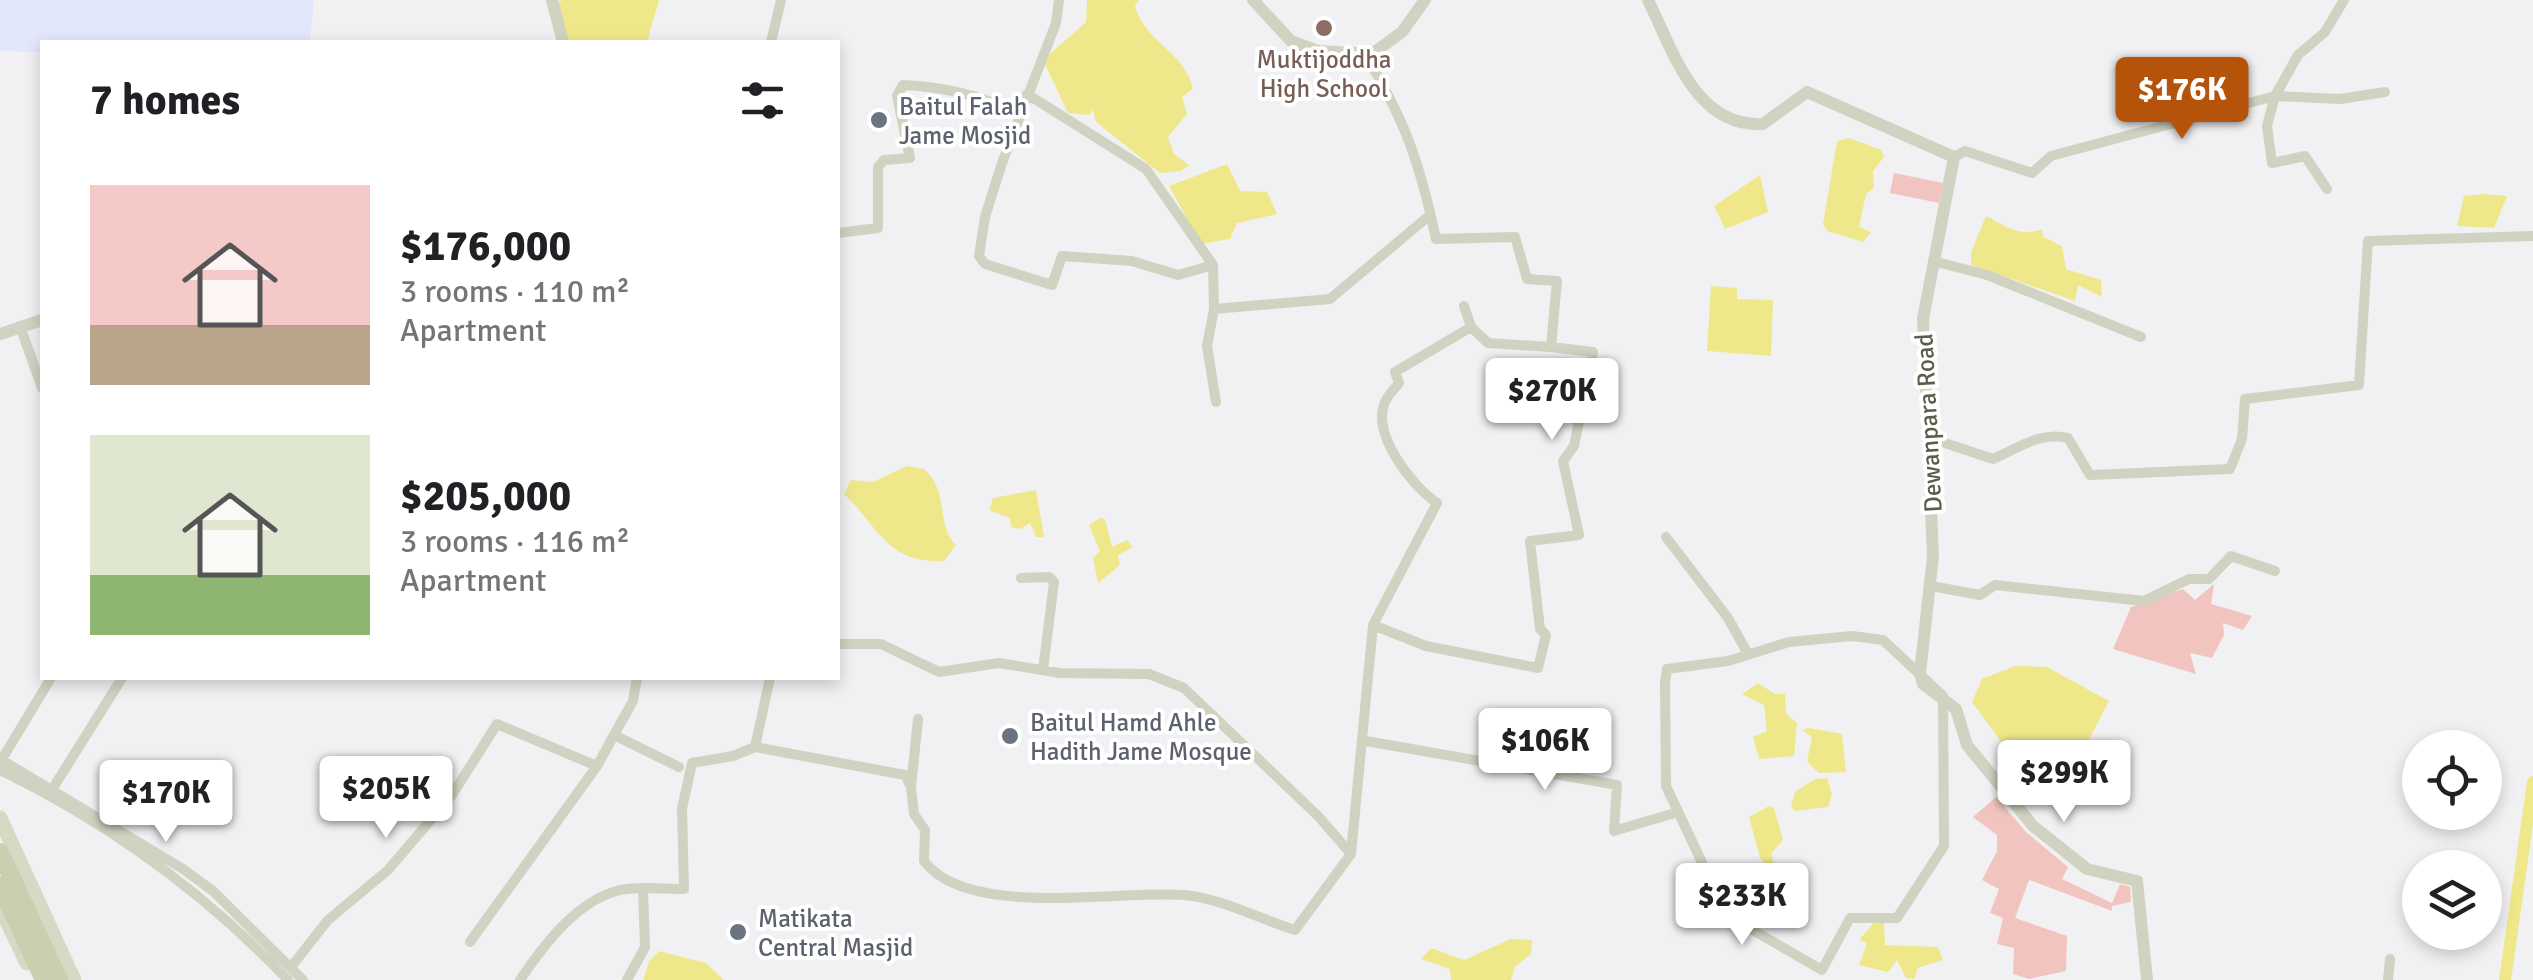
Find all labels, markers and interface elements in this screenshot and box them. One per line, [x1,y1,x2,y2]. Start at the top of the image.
marker: Muktijoddha High School [1313,17,1335,39]
place label: Muktijoddha High School [1257,44,1391,104]
pin: $176K [2112,57,2252,142]
text: $176K [2138,70,2226,109]
icon: filters [735,73,790,128]
text: 7 homes [90,75,240,126]
place label: Baitul Falah Jame Mosjid [899,91,1031,151]
marker: Baitul Falah Jame Mosjid [868,109,890,131]
text: $176,000 [400,221,571,272]
icon: home [170,225,290,345]
text: 3 rooms · 110 m² [400,272,630,311]
text: Apartment [400,311,547,350]
street label: Dewanpara Road [1908,333,1949,513]
pin: $270K [1482,358,1622,443]
text: $270K [1508,371,1596,410]
text: $205,000 [400,471,571,522]
icon: home [170,475,290,595]
text: 3 rooms · 116 m² [400,522,630,561]
text: Apartment [400,561,547,600]
place label: Baitul Hamd Ahle Hadith Jame Mosque [1030,707,1252,767]
pin: $106K [1475,708,1615,793]
text: $106K [1501,721,1589,760]
marker: Baitul Hamd Ahle Hadith Jame Mosque [999,725,1021,747]
map controls [2402,730,2502,950]
button: locate [2402,730,2502,830]
pin: $299K [1994,740,2134,825]
text: $299K [2020,753,2108,792]
pin: $205K [316,756,456,841]
pin: $170K [96,760,236,845]
text: $205K [342,769,430,808]
text: $170K [122,773,210,812]
button: layers [2402,850,2502,950]
pin: $233K [1672,863,1812,948]
text: $233K [1698,876,1786,915]
place label: Matikata Central Masjid [758,903,913,963]
marker: Matikata Central Masjid [727,921,749,943]

